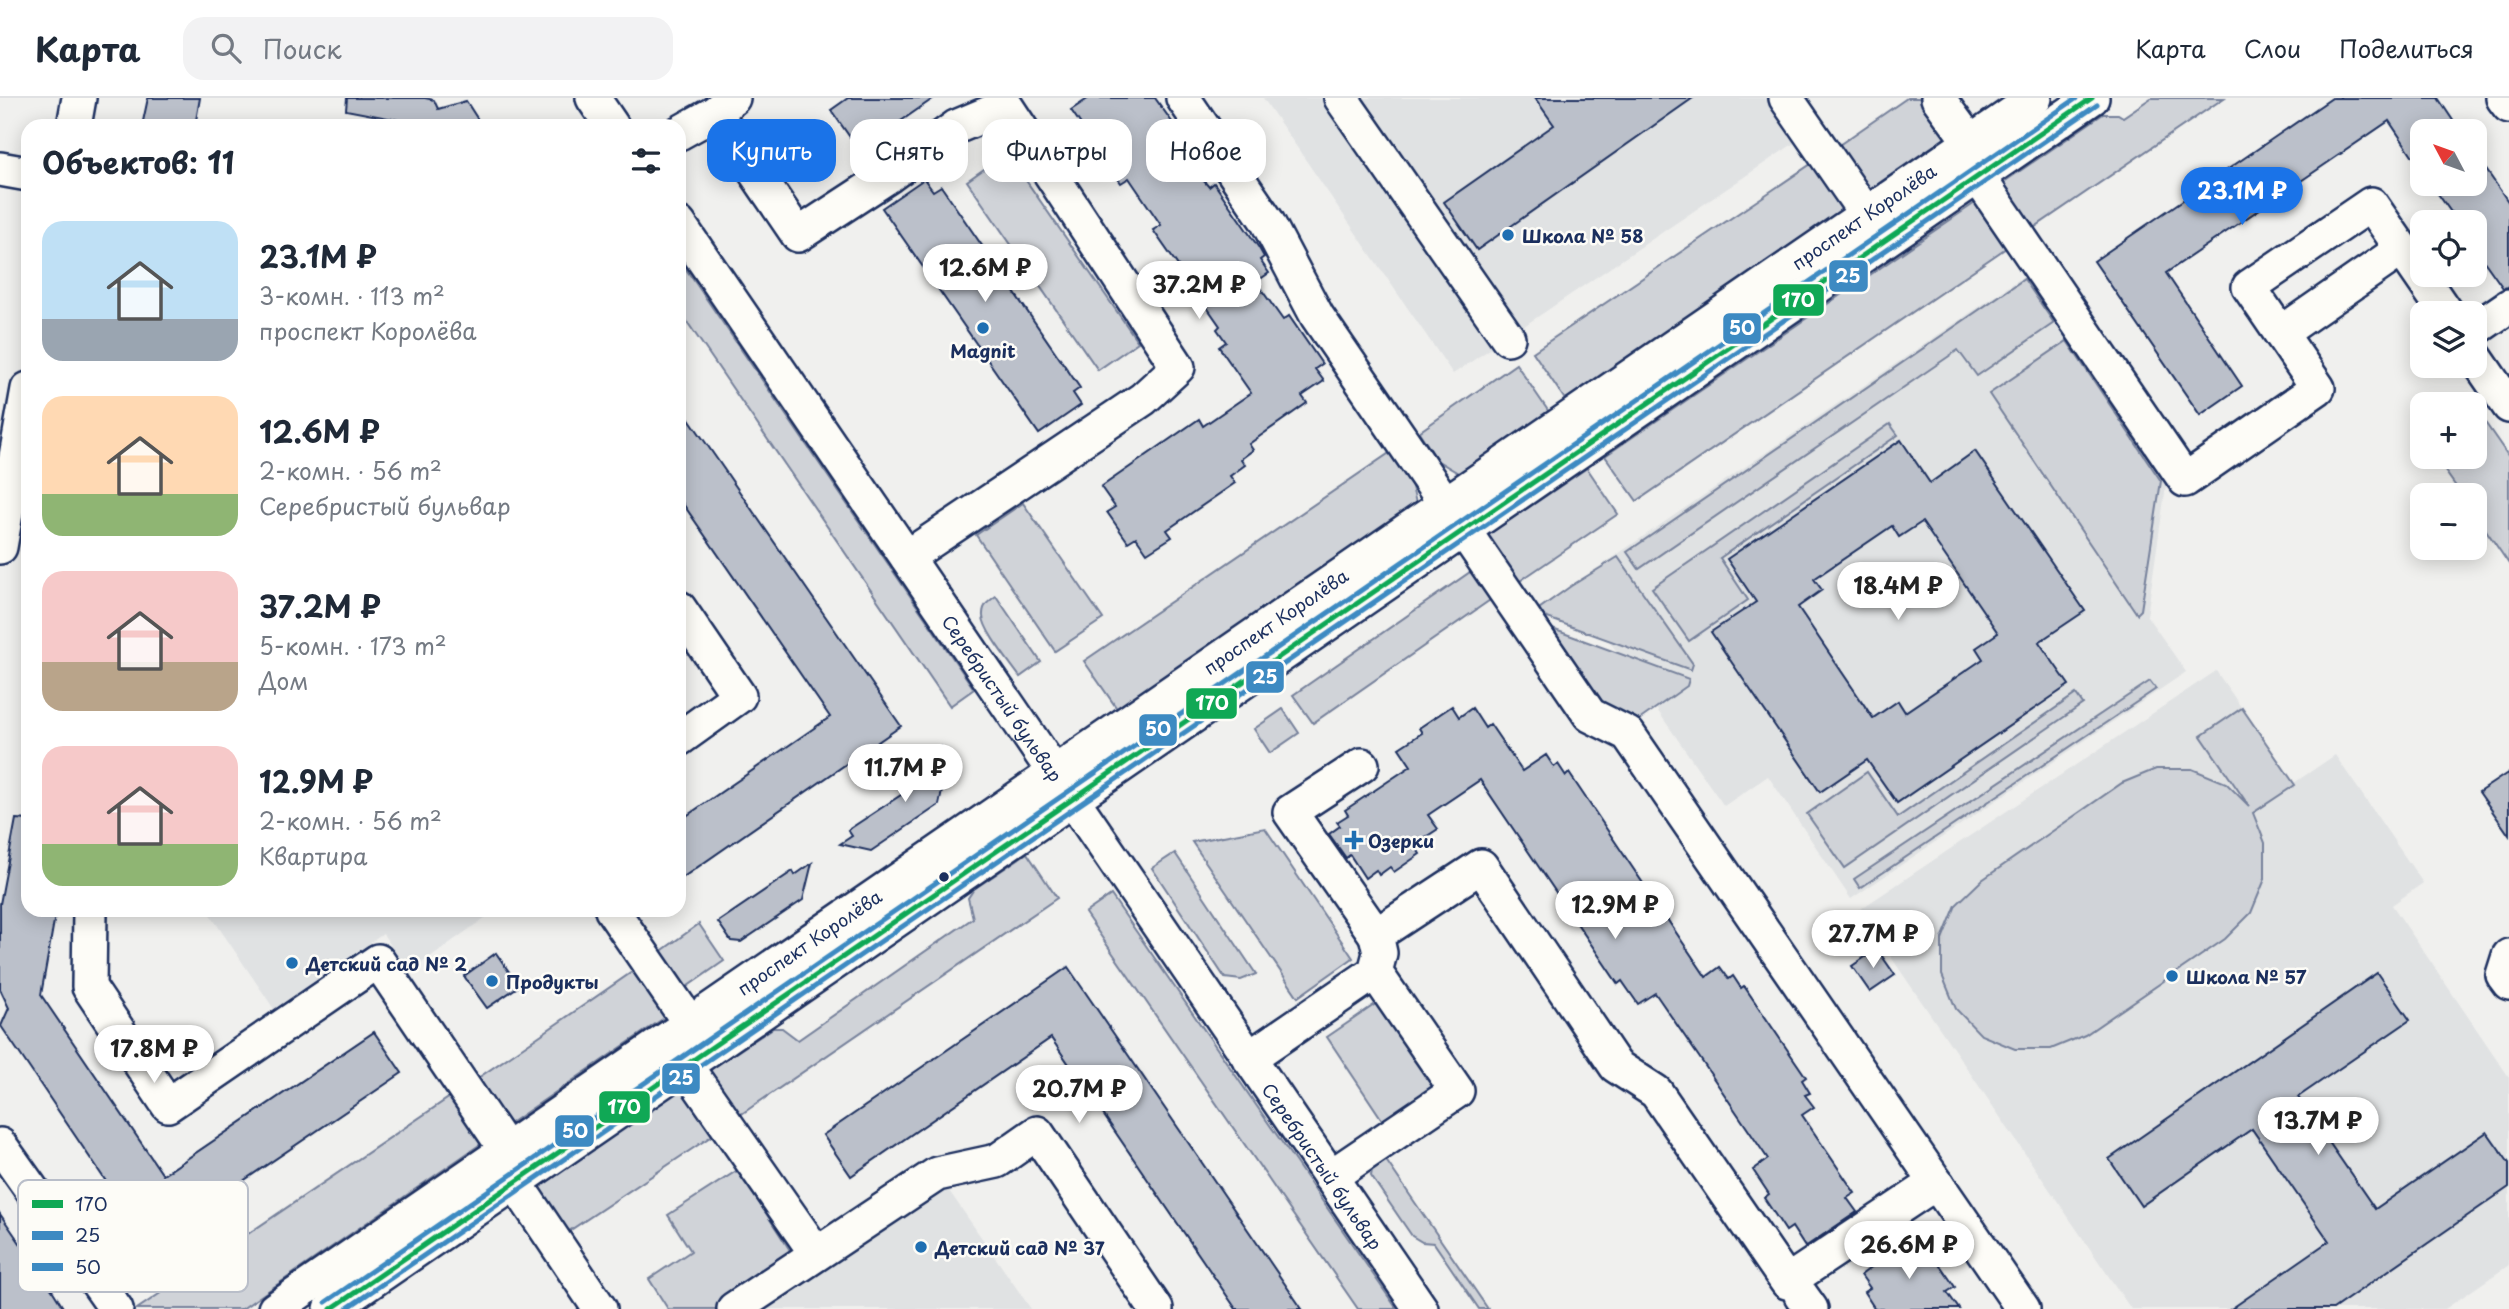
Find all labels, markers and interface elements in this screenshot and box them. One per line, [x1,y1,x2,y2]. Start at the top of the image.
search box [183,17,673,80]
text: Карта [35,23,141,73]
icon: search [207,29,245,67]
text: Поиск [263,29,342,68]
text: Карта [2135,30,2206,66]
text: Слои [2244,30,2301,66]
text: Поделиться [2339,30,2474,66]
chip: Купить [707,119,836,182]
chip: Снять [850,119,968,182]
chip: Фильтры [982,119,1132,182]
chip: Новое [1146,119,1266,182]
north arrow [2410,119,2487,196]
map controls [2410,119,2487,560]
text: Объектов: 11 [42,139,235,184]
icon: filters [627,142,665,180]
street label: проспект Королёва [1785,156,1942,276]
pin: 23.1M ₽ [2177,167,2307,227]
text: 23.1M ₽ [2197,172,2287,207]
button: locate [2410,210,2487,287]
place label: Школа № 58 [1522,222,1643,249]
marker: Школа № 58 [1500,227,1516,243]
text: 23.1M ₽ [259,233,377,278]
pin: 12.6M ₽ [920,244,1050,304]
icon: home [98,249,182,333]
text: 12.6M ₽ [939,249,1031,284]
line badge: 25 [1828,259,1869,293]
text: 25 [1835,261,1861,289]
pin: 37.2M ₽ [1134,262,1264,321]
text: 37.2M ₽ [1152,266,1246,301]
text: 3-комн. · 113 m² [259,278,445,313]
line badge: 170 [1772,283,1825,317]
text: 170 [1781,285,1815,313]
button: layers [2410,301,2487,378]
line badge: 50 [1722,312,1762,345]
text: проспект Королёва [259,313,477,348]
text: 50 [1729,313,1755,341]
marker: Magnit [975,320,991,336]
place label: Magnit [950,337,1016,364]
button: + [2410,392,2487,469]
text: 12.6M ₽ [259,408,380,453]
icon: home [98,424,182,508]
text: 2-комн. · 56 m² [259,453,442,488]
button: − [2410,483,2487,560]
text: Серебристый бульвар [259,488,511,523]
street label: проспект Королёва [1197,561,1354,680]
pin: 18.4M ₽ [1833,562,1963,622]
text: 18.4M ₽ [1853,567,1943,602]
text: 37.2M ₽ [259,583,381,628]
icon: home [98,599,182,683]
street label: Серебристый бульвар [936,609,1070,787]
text: 5-комн. · 173 m² [259,628,447,663]
line badge: 25 [1245,660,1285,694]
text: 25 [1252,662,1278,690]
text: Дом [259,663,308,698]
line badge: 170 [1185,687,1238,720]
text: 170 [1195,688,1229,716]
line badge: 50 [1138,713,1178,747]
text: 50 [1145,714,1171,742]
pin: 11.7M ₽ [840,744,970,804]
text: 11.7M ₽ [864,749,946,784]
text: 12.9M ₽ [259,758,373,803]
icon: home [98,774,182,858]
text: 2-комн. · 56 m² [259,803,442,838]
place label: Озерки [1368,827,1434,854]
marker: Озерки [1346,832,1362,848]
text: Квартира [259,838,367,873]
unlabelled marker [937,870,951,884]
street label: проспект Королёва [731,882,887,1001]
pin: 12.9M ₽ [1550,882,1680,941]
text: 12.9M ₽ [1571,886,1659,921]
pin: 27.7M ₽ [1808,910,1938,970]
text: 27.7M ₽ [1828,915,1918,950]
place label: Детский сад № 2 [305,950,467,977]
marker: Детский сад № 2 [284,955,300,971]
place label: Школа № 57 [2186,963,2307,990]
place label: Продукты [506,968,599,995]
marker: Школа № 57 [2164,968,2180,984]
marker: Продукты [484,973,500,989]
pin: 17.8M ₽ [89,1026,219,1085]
text: 17.8M ₽ [110,1030,198,1065]
line badge: 25 [661,1062,701,1095]
text: 25 [668,1063,694,1091]
pin: 20.7M ₽ [1014,1066,1144,1125]
text: 20.7M ₽ [1032,1070,1126,1105]
street label: Серебристый бульвар [1256,1077,1390,1255]
line badge: 170 [598,1090,651,1124]
text: 170 [607,1092,641,1120]
pin: 13.7M ₽ [2253,1098,2383,1157]
text: 13.7M ₽ [2274,1102,2362,1137]
line badge: 50 [554,1114,595,1148]
text: 50 [562,1116,588,1144]
legend [18,1180,248,1292]
text: 170 [75,1189,108,1217]
text: 25 [75,1220,100,1248]
pin: 26.6M ₽ [1844,1222,1974,1281]
text: 26.6M ₽ [1860,1226,1958,1261]
place label: Детский сад № 37 [934,1234,1105,1261]
marker: Детский сад № 37 [913,1239,929,1255]
text: 50 [75,1252,101,1280]

